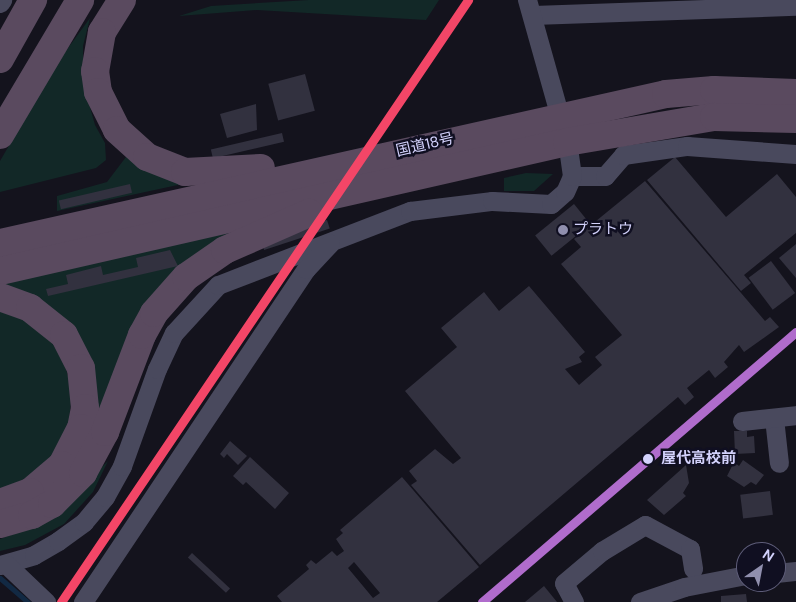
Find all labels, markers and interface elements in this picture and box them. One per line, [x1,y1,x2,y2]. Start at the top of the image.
street label: 国道18号 [394,130,456,160]
place label: プラトウ [573,221,633,239]
marker: プラトウ [557,224,569,236]
marker: 屋代高校前 [639,450,657,468]
place label: 屋代高校前 [661,450,736,468]
north arrow [736,542,786,592]
text: N [759,545,778,566]

